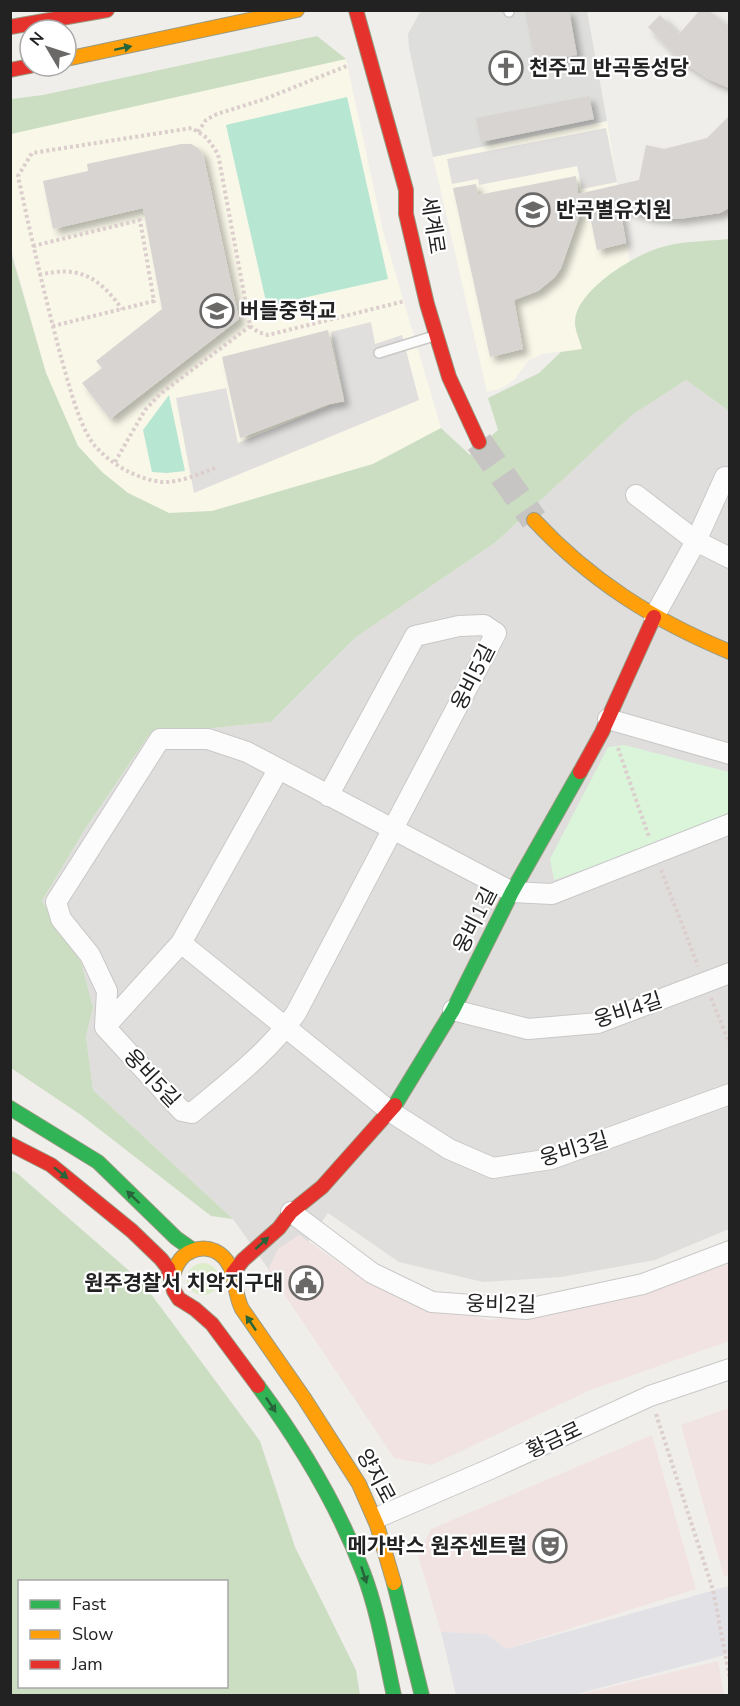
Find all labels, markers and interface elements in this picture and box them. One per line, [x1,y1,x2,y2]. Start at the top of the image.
north arrow [18,18,78,78]
text: N [25,28,49,51]
one-way arrow [114,43,133,52]
church icon: 천주교 반곡동성당 [488,50,524,86]
place label: 천주교 반곡동성당 [529,54,689,82]
school or university icon: 반곡별유치원 [515,192,551,228]
street label: 세계로 [415,194,451,256]
place label: 반곡별유치원 [556,196,672,224]
school or university icon: 버들중학교 [199,293,235,329]
place label: 버들중학교 [240,297,337,325]
street label: 웅비5길 [445,639,501,715]
street label: 웅비1길 [447,882,503,958]
street label: 웅비4길 [590,986,666,1034]
street label: 웅비5길 [118,1043,186,1113]
street label: 웅비3길 [536,1125,612,1173]
one-way arrow [53,1167,69,1180]
one-way arrow [127,1191,141,1205]
one-way arrow [254,1237,269,1250]
public building icon: 원주경찰서 치악지구대 [288,1265,324,1301]
place label: 원주경찰서 치악지구대 [84,1269,283,1297]
street label: 웅비2길 [465,1289,537,1319]
one-way arrow [245,1315,257,1331]
one-way arrow [265,1396,277,1412]
street label: 황금로 [522,1415,586,1465]
street label: 양지로 [350,1444,402,1508]
theatre icon: 메가박스 원주센트럴 [532,1528,568,1564]
place label: 메가박스 원주센트럴 [347,1532,527,1560]
one-way arrow [359,1567,369,1585]
legend [18,1580,228,1688]
text: Fast [72,1592,107,1616]
text: Slow [72,1622,113,1646]
text: Jam [71,1652,103,1676]

